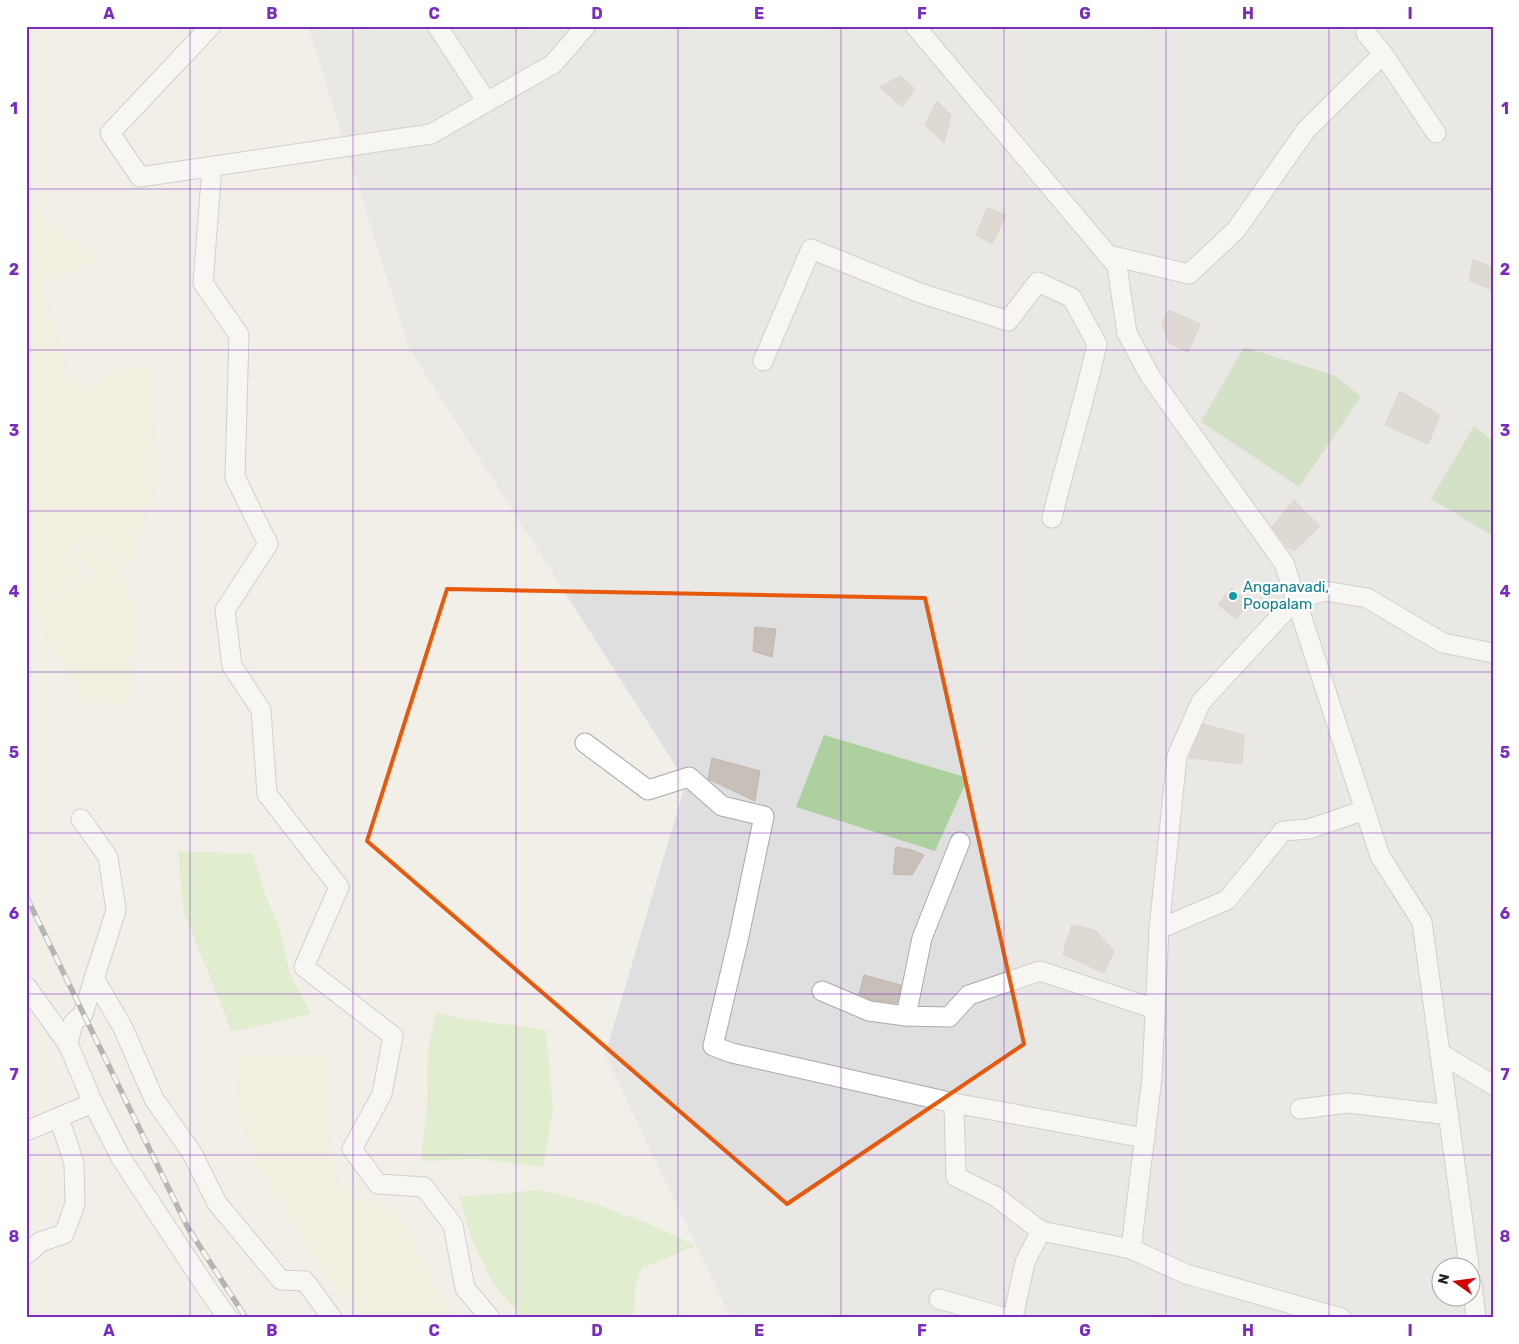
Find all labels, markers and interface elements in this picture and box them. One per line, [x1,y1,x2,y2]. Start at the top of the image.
text: A [103,4,115,23]
text: B [266,4,278,23]
text: C [428,4,440,23]
text: D [591,4,603,23]
text: E [754,4,764,23]
text: F [917,4,927,23]
text: G [1079,4,1091,23]
text: H [1242,4,1254,23]
text: I [1407,4,1413,23]
text: 1 [10,99,18,118]
text: 1 [1501,99,1509,118]
text: 2 [9,260,19,279]
text: 2 [1500,260,1510,279]
text: 3 [9,421,19,440]
text: 3 [1500,421,1510,440]
place label: Anganavadi, Poopalam [1243,578,1329,613]
text: 4 [9,582,20,601]
text: 4 [1500,582,1511,601]
marker: Anganavadi, Poopalam [1227,590,1239,602]
text: 5 [9,743,19,762]
text: 5 [1500,743,1510,762]
text: 6 [9,904,19,923]
text: 6 [1500,904,1510,923]
text: 7 [9,1065,19,1084]
text: 7 [1500,1065,1510,1084]
text: 8 [9,1227,20,1246]
text: 8 [1500,1227,1511,1246]
north arrow [1432,1256,1482,1306]
text: N [1434,1272,1453,1286]
text: A [103,1321,115,1340]
text: B [266,1321,278,1340]
text: C [428,1321,440,1340]
text: D [591,1321,603,1340]
text: E [754,1321,764,1340]
text: F [917,1321,927,1340]
text: G [1079,1321,1091,1340]
text: H [1242,1321,1254,1340]
text: I [1407,1321,1413,1340]

